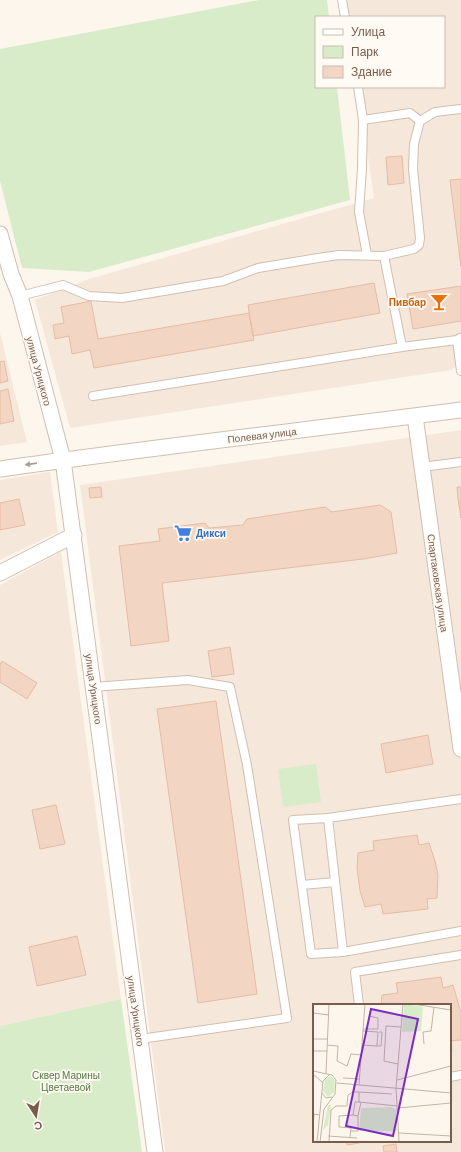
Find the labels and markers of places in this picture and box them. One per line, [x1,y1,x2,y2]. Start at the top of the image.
bar icon: Пивбар [429,292,449,312]
place label: Пивбар [389,296,426,308]
supermarket icon: Дикси [173,523,193,543]
place label: Дикси [196,527,226,539]

